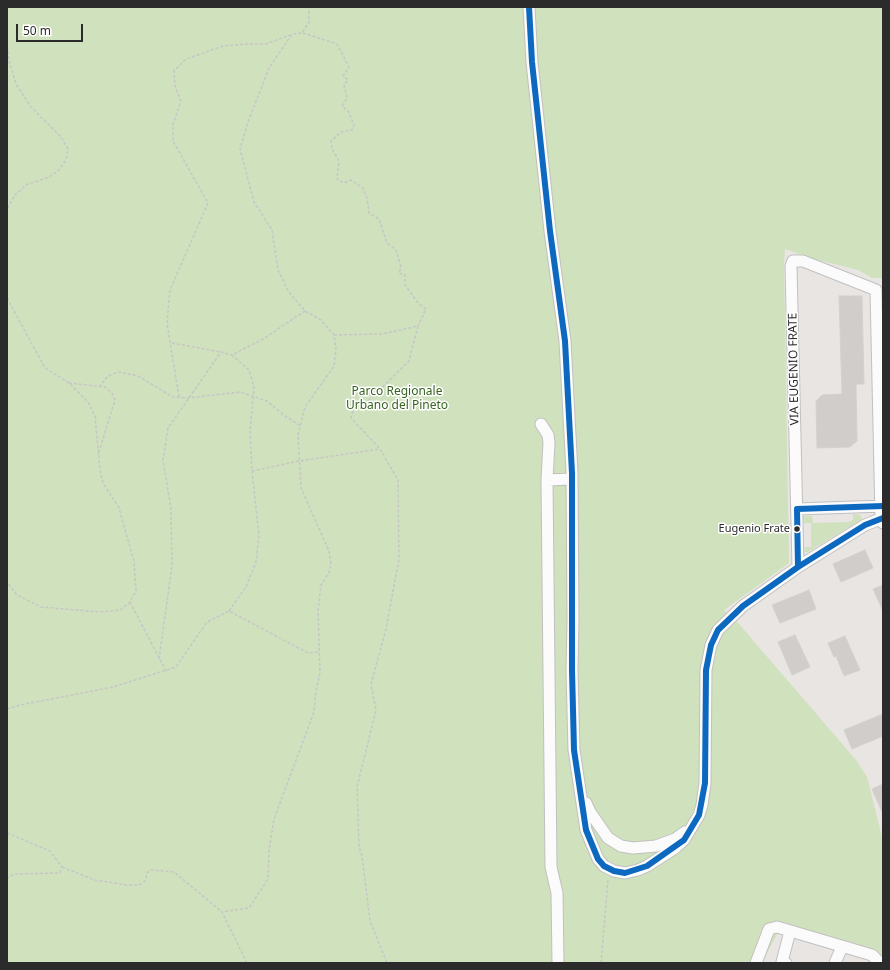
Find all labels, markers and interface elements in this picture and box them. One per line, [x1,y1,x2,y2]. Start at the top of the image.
scale bar [18,16,85,42]
text: 50 m [23,22,51,39]
street label: VIA EUGENIO FRATE [786,313,802,425]
park label: Parco Regionale Urbano del Pineto [346,385,448,413]
place label: Eugenio Frate [719,522,790,536]
marker: Eugenio Frate [792,524,802,534]

